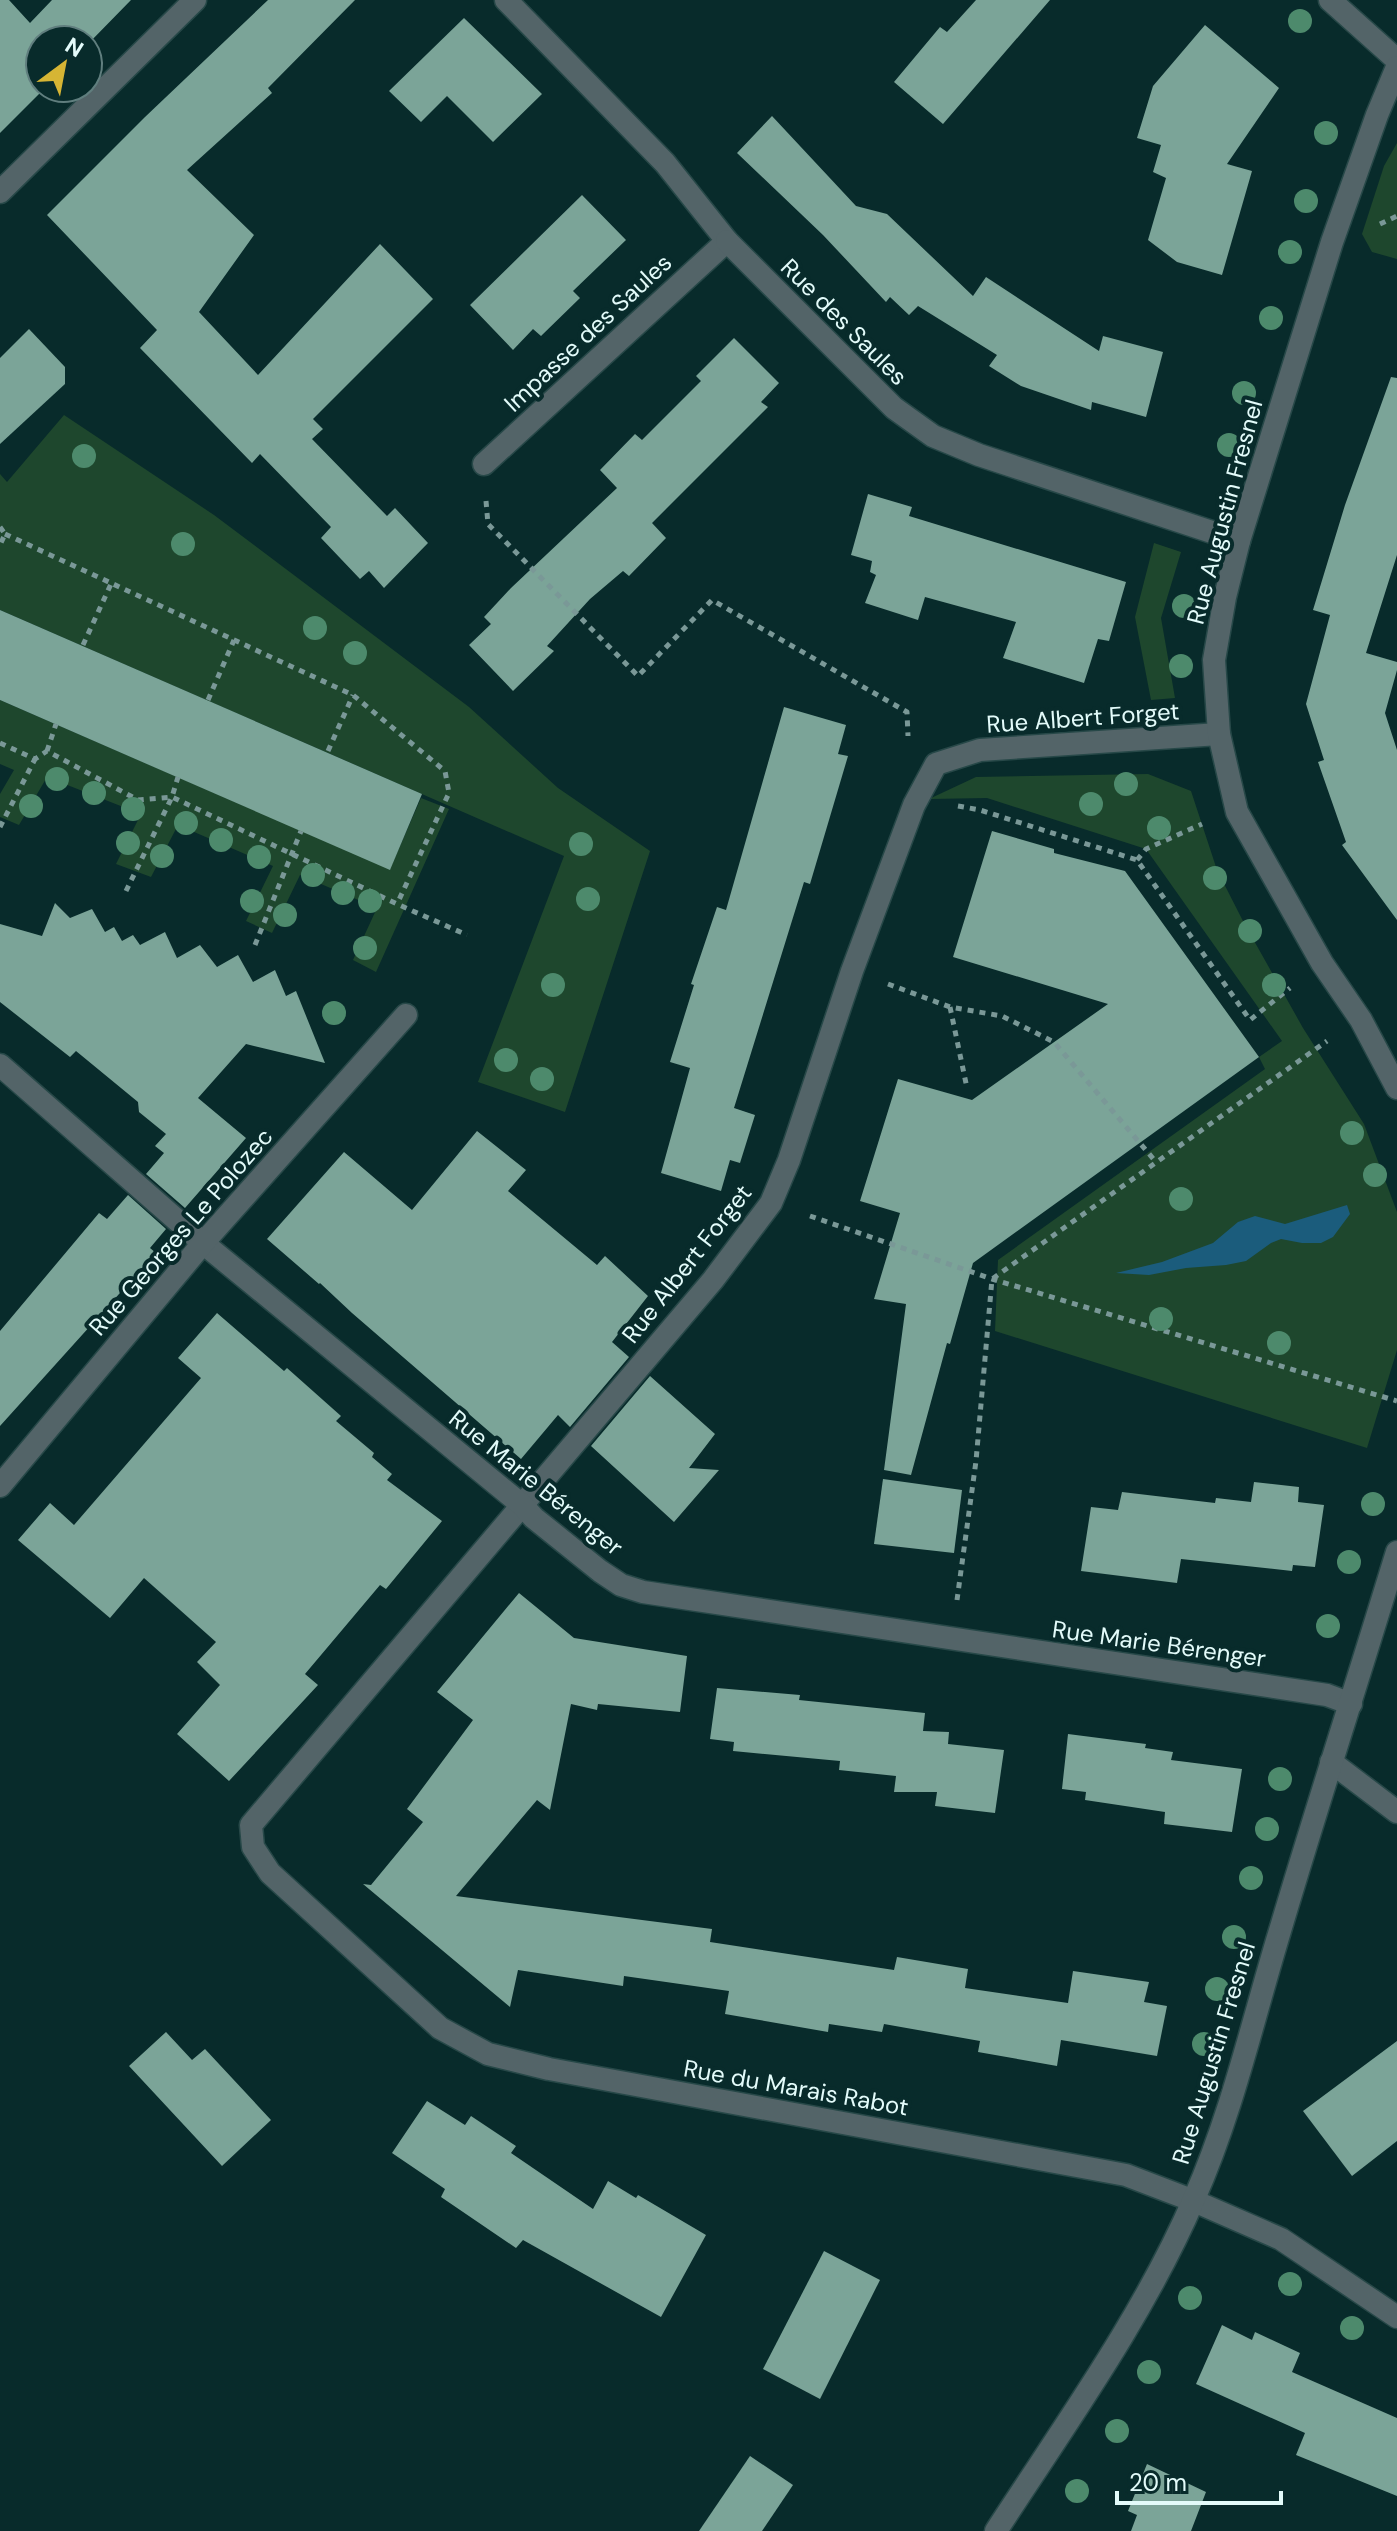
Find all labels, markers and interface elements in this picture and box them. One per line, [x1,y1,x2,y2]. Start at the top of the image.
north arrow [24,24,104,104]
text: N [60,31,89,64]
street label: Impasse des Saules [497,247,678,418]
street label: Rue des Saules [774,252,914,392]
street label: Rue Augustin Fresnel [1180,396,1269,628]
street label: Rue Albert Forget [985,695,1180,740]
street label: Rue Georges Le Polozec [82,1121,279,1342]
street label: Rue Albert Forget [615,1178,758,1349]
street label: Rue Marie Bérenger [443,1403,630,1562]
street label: Rue Marie Bérenger [1050,1613,1268,1674]
street label: Rue Augustin Fresnel [1165,1938,1262,2168]
street label: Rue du Marais Rabot [681,2052,911,2123]
scale bar [1117,2455,1281,2505]
text: 20 m [1129,2467,1187,2498]

